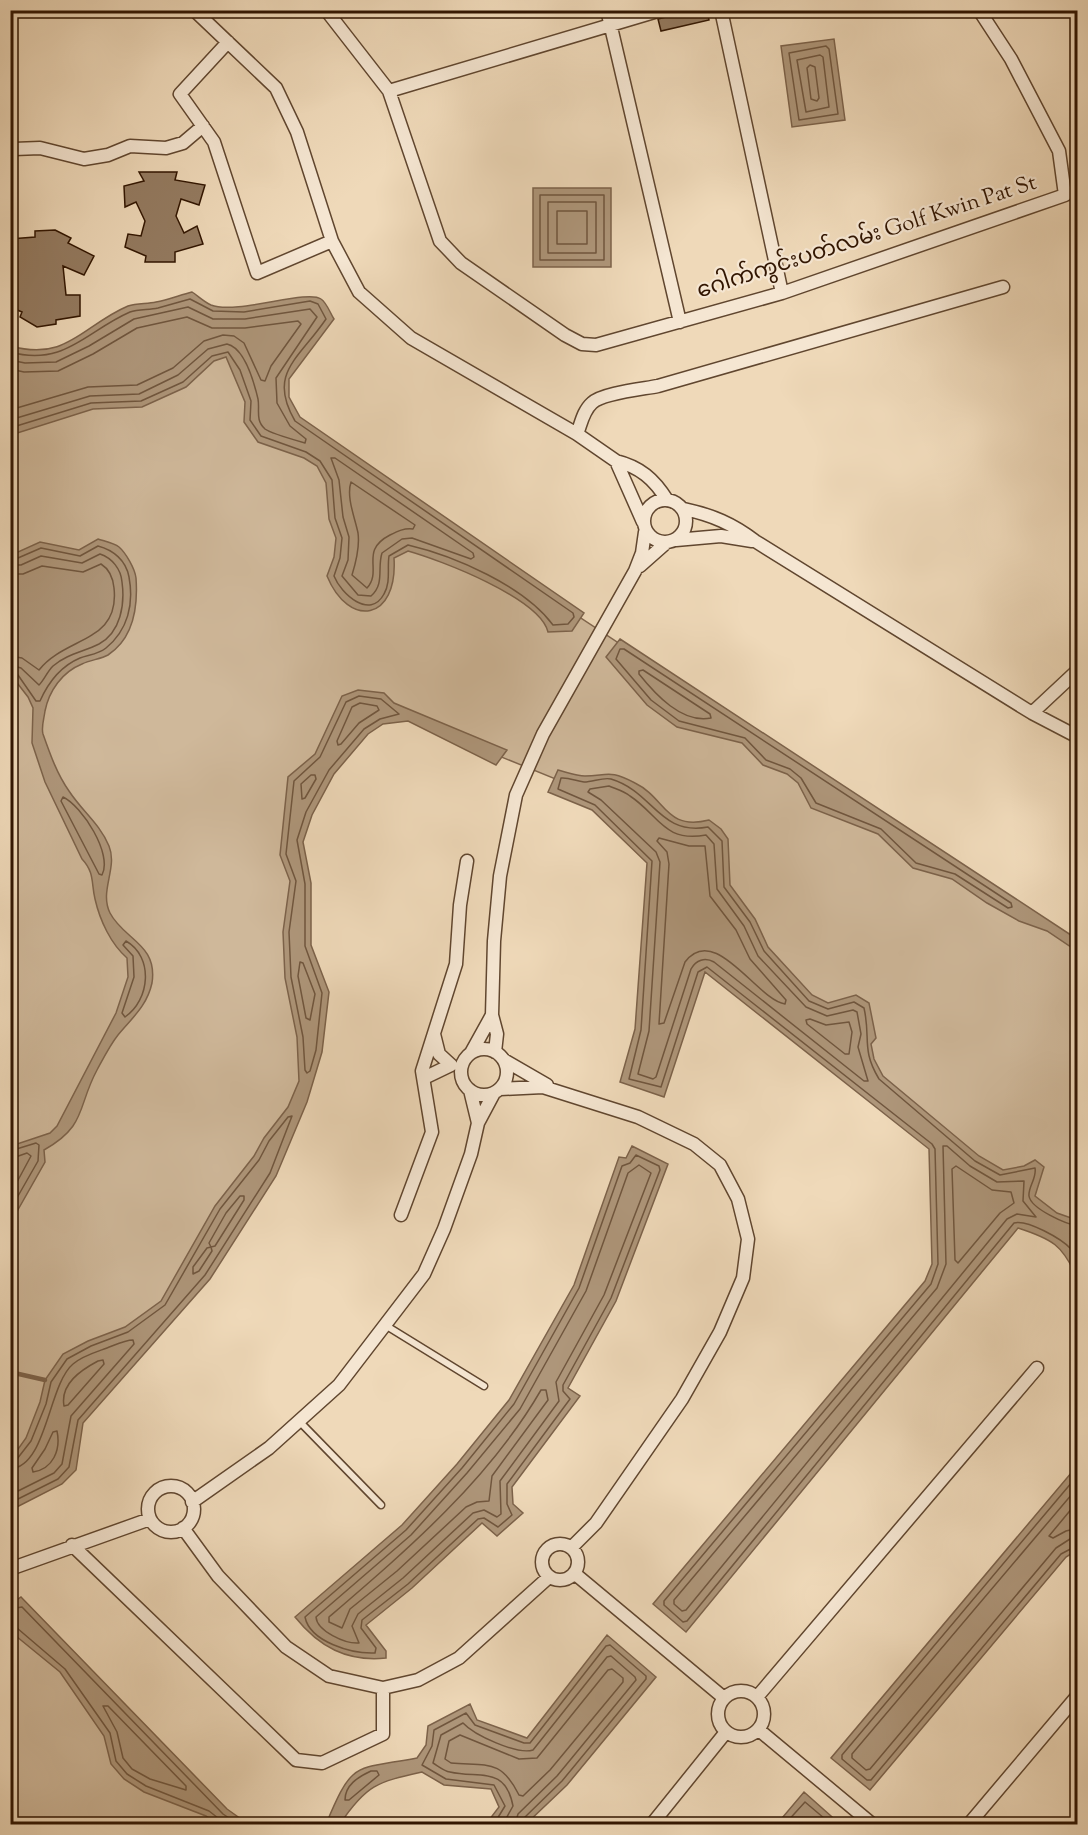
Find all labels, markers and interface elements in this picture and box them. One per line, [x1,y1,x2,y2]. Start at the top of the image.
street label: ဂေါက်ကွင်းပတ်လမ်း Golf Kwin Pat St [692,166,1041,308]

